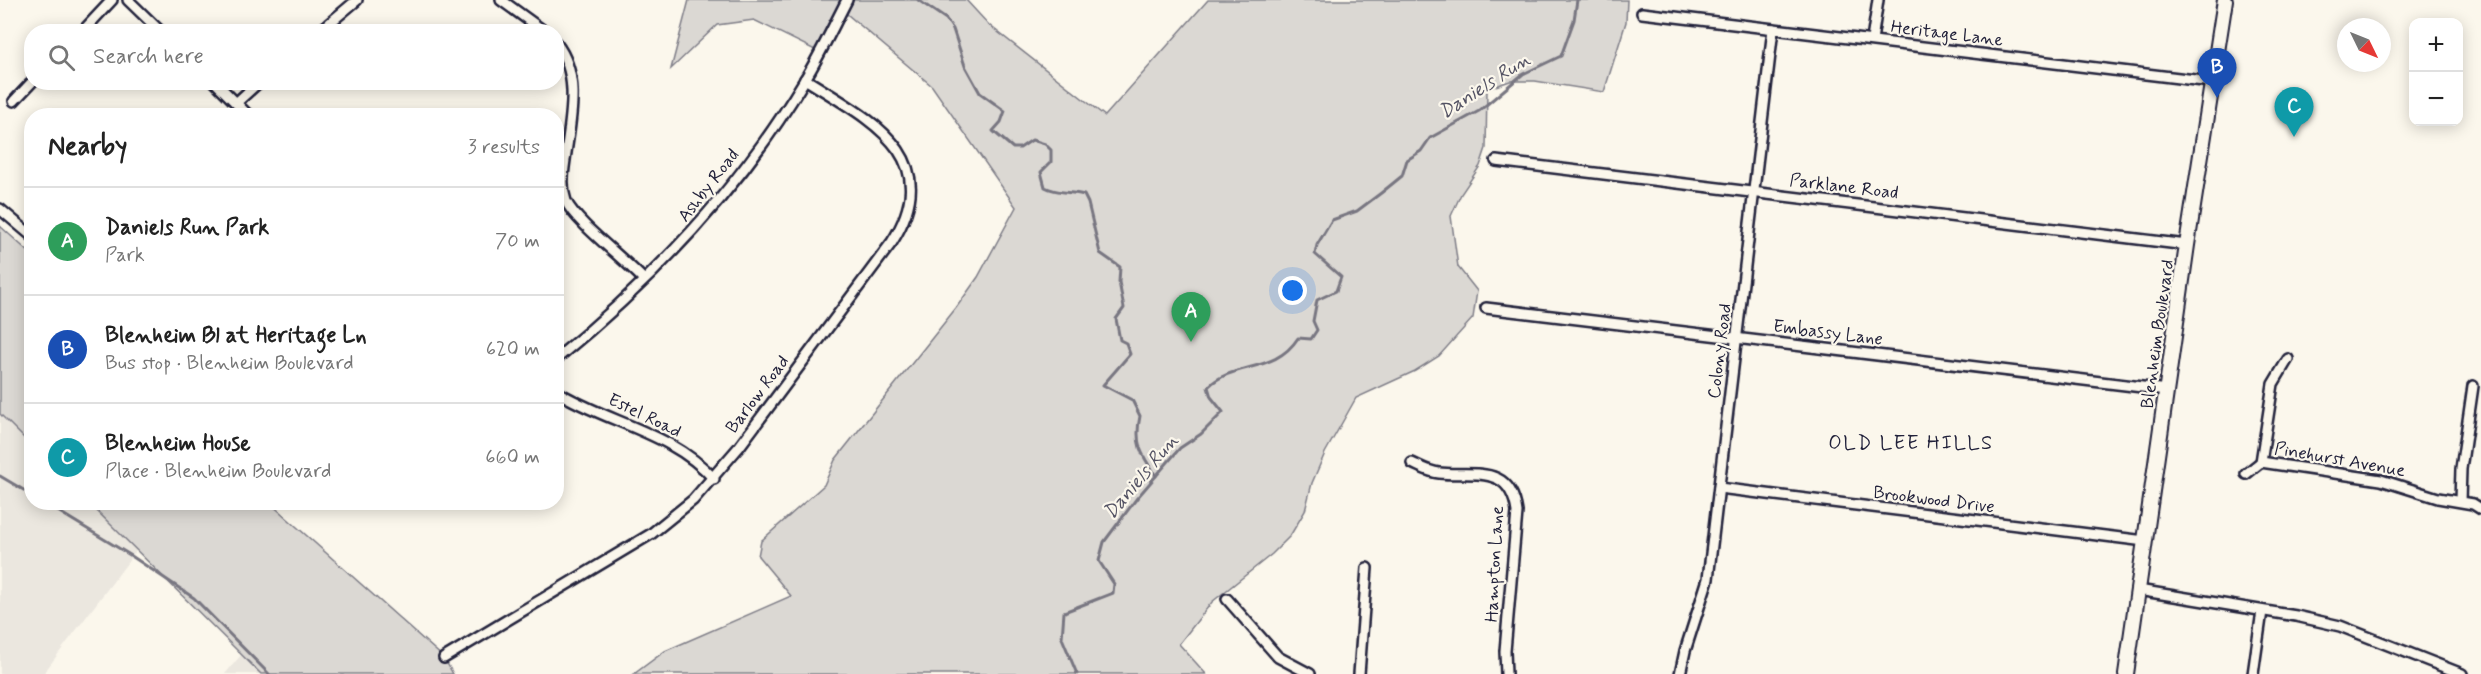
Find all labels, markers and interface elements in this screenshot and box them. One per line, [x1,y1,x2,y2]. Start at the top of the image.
street label: Heritage Lane [1889,15,2004,53]
north arrow [2337,18,2391,72]
map controls [2409,18,2463,126]
button: + [2409,18,2463,72]
search box [24,24,564,90]
icon: search [45,41,78,74]
text: Search here [93,43,204,71]
water label: Daniels Run [1434,46,1536,126]
pin: B [2198,48,2236,98]
button: − [2409,72,2463,126]
pin: C [2274,88,2314,137]
text: Nearby [48,130,127,164]
text: 3 results [468,134,540,161]
street label: Ashby Road [673,144,745,227]
street label: Parklane Road [1788,168,1900,206]
text: Daniels Run Park [105,214,269,242]
text: A [61,228,74,255]
text: 70 m [495,228,540,255]
text: Park [105,242,145,269]
street label: Blenheim Boulevard [2136,258,2180,410]
your location [1278,276,1307,305]
pin: A [1172,292,1210,342]
street label: Colony Road [1702,302,1738,400]
street label: Embassy Lane [1772,314,1884,352]
text: Blenheim Bl at Heritage Ln [105,322,367,350]
text: B [61,336,74,363]
text: 620 m [486,336,540,363]
text: Bus stop · Blenheim Boulevard [105,350,354,377]
street label: Barlow Road [721,351,795,439]
street label: Estel Road [604,388,685,444]
water label: Daniels Run [1097,428,1185,525]
text: Blenheim House [105,430,251,458]
district label: OLD LEE HILLS [1828,430,1994,457]
street label: Pinehurst Avenue [2273,437,2407,483]
text: C [60,444,75,471]
text: 660 m [485,444,540,471]
text: Place · Blenheim Boulevard [105,458,332,485]
street label: Brookwood Drive [1872,481,1996,519]
street label: Hampton Lane [1480,505,1510,623]

